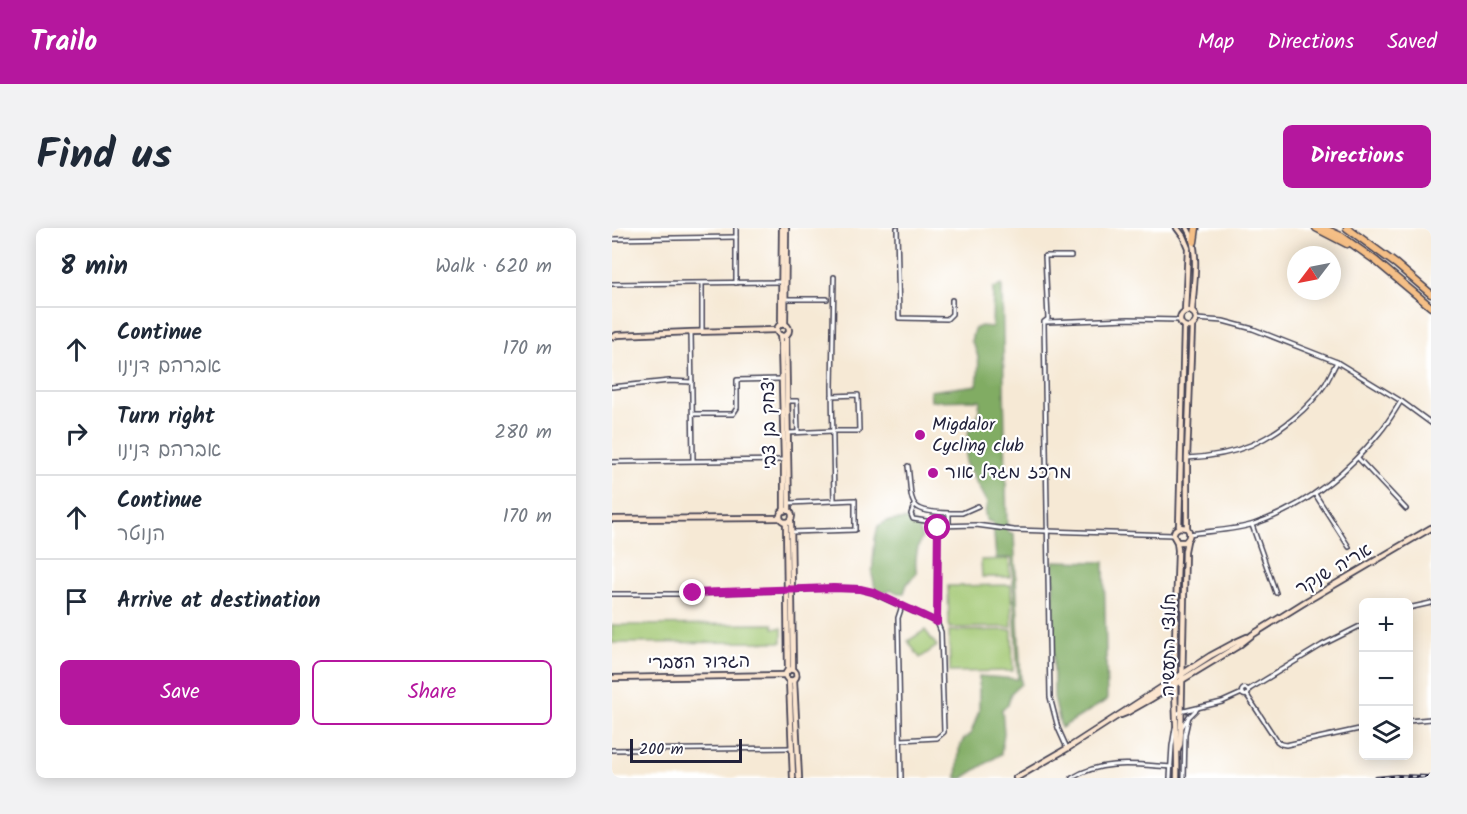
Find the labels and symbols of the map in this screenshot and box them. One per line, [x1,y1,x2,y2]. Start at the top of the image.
north arrow [1287,246,1341,300]
street label: יצחק בן צבי [755,376,785,470]
place label: Migdalor Cycling club [932,411,1024,461]
marker: Migdalor Cycling club [913,428,927,442]
place label: מרכז מגדל אור [945,459,1072,488]
marker: מרכז מגדל אור [926,466,940,480]
route start [924,514,950,540]
street label: אריה שנקר [1290,536,1378,604]
route end [679,579,705,605]
street label: חלוצי התעשיה [1155,593,1185,697]
street label: הגדוד העברי [648,648,750,678]
scale bar [630,736,742,764]

